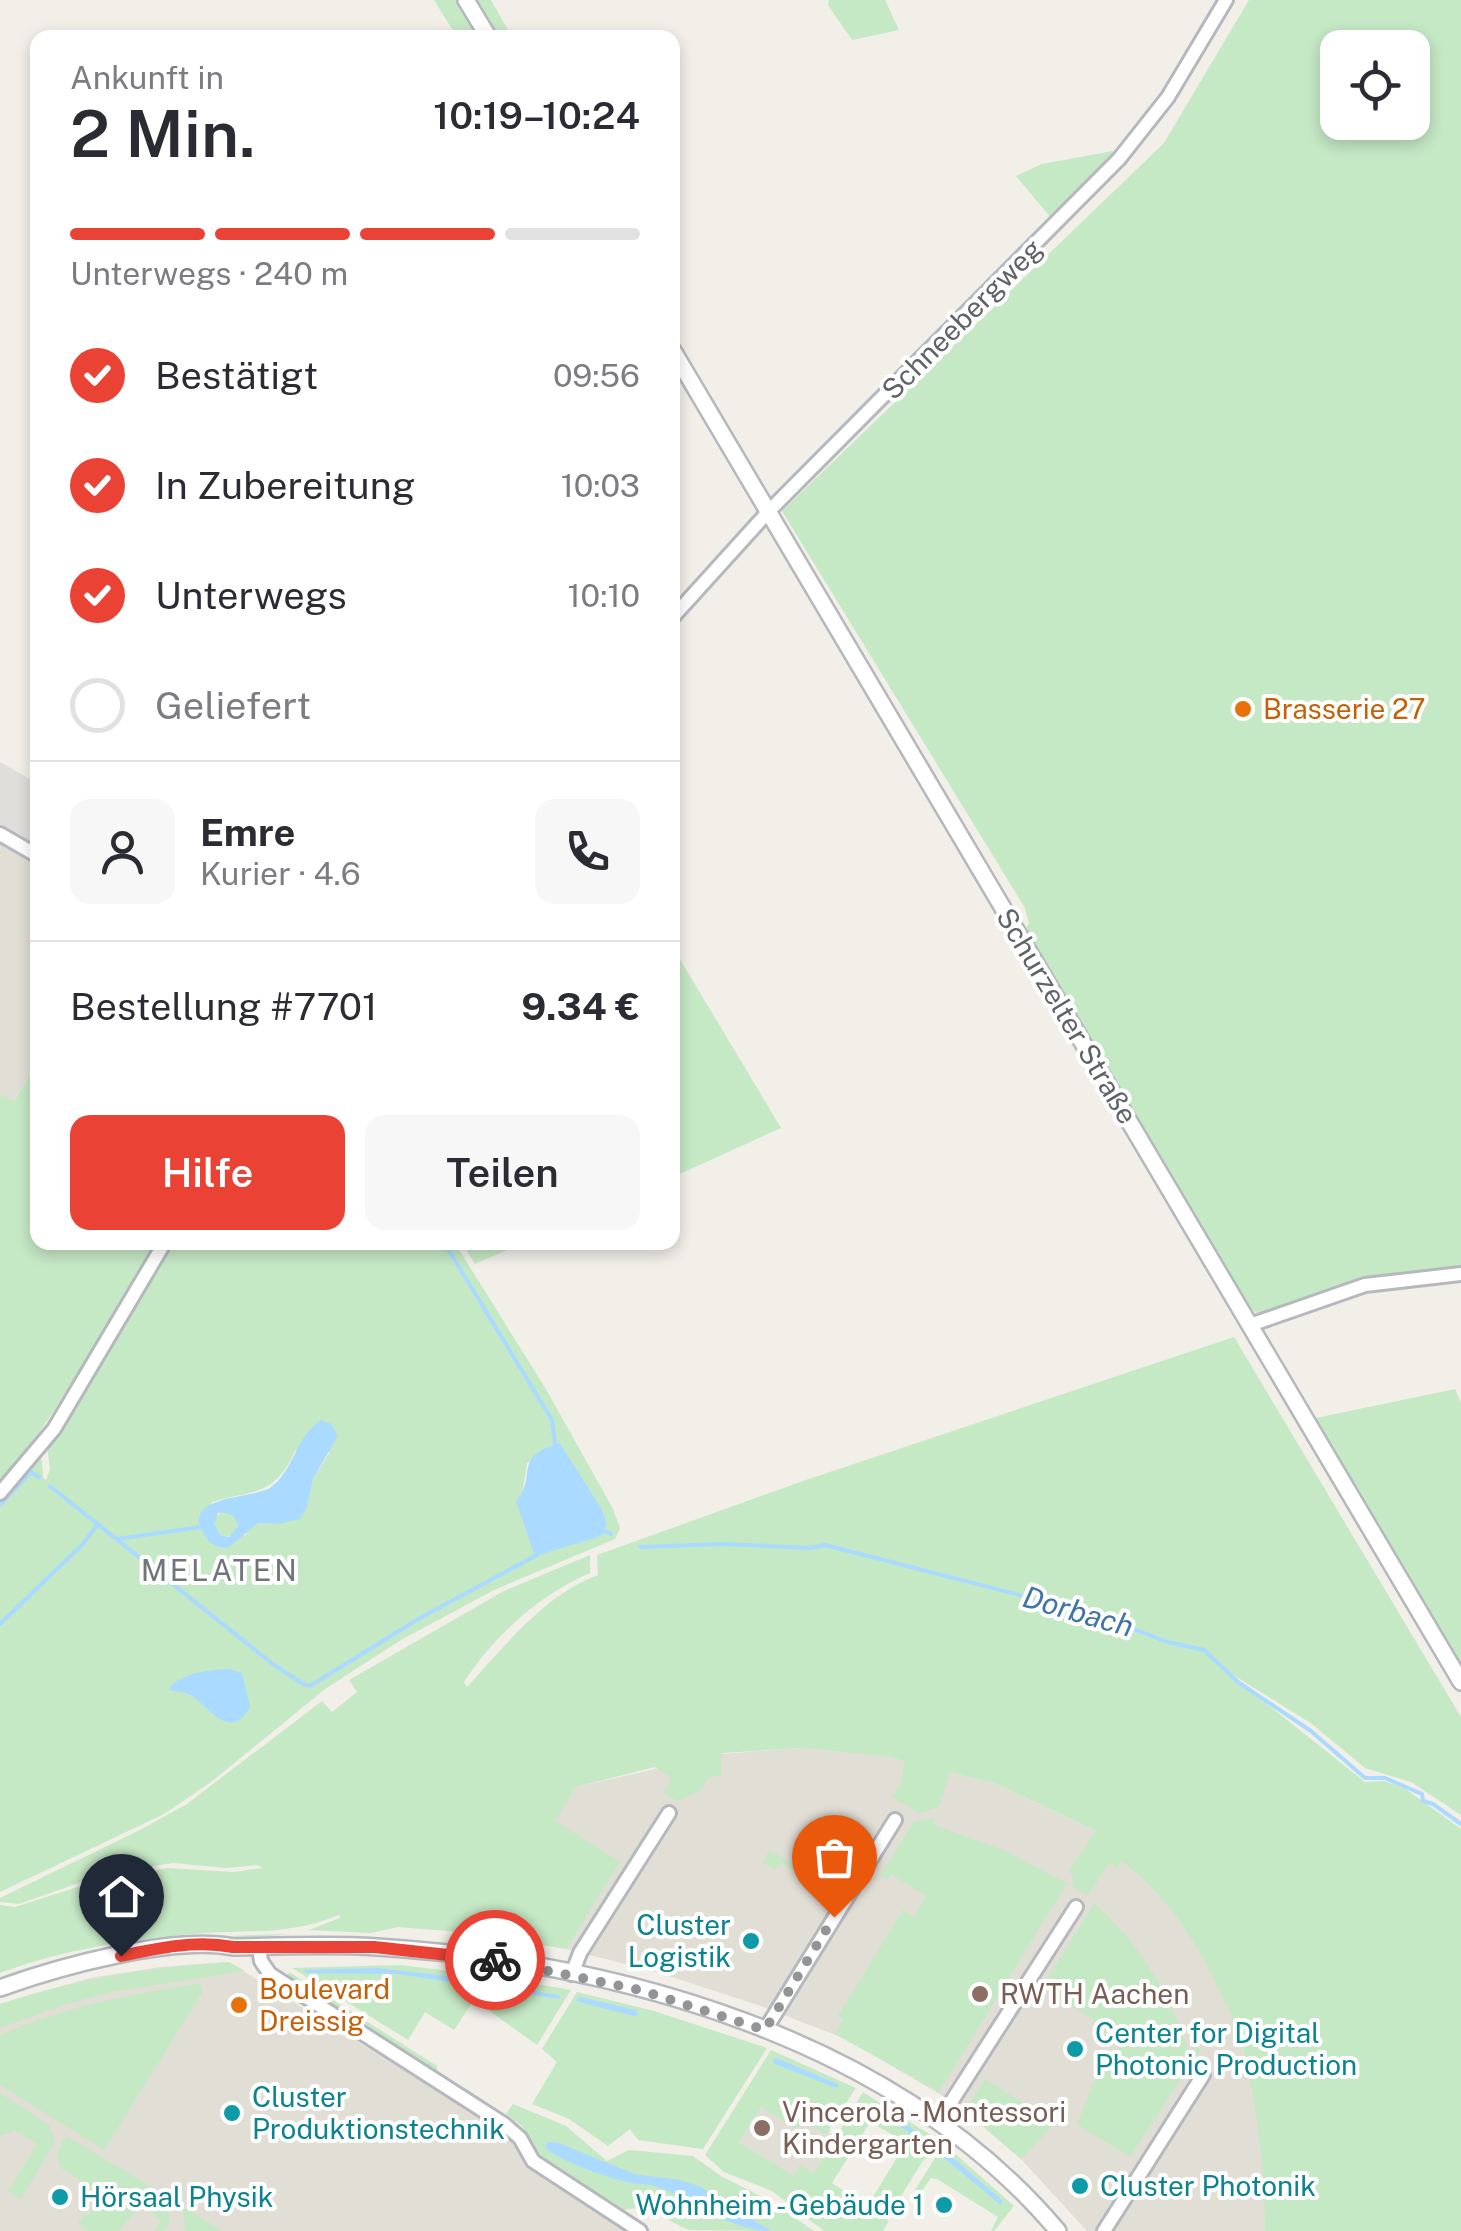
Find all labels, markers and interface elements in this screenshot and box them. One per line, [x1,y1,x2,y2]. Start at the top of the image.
map controls [1320,30,1430,140]
button: locate [1320,30,1430,140]
text: Ankunft in [70,59,224,96]
text: 10:19–10:24 [433,93,640,138]
text: 2 Min. [70,95,255,172]
street label: Schneebergweg [875,232,1049,406]
text: Unterwegs · 240 m [70,255,348,292]
icon: check [70,348,125,403]
text: Bestätigt [155,353,318,398]
text: 09:56 [553,357,640,394]
icon: check [70,458,125,513]
text: In Zubereitung [155,463,415,508]
text: 10:03 [561,467,640,504]
icon: check [70,568,125,623]
text: Unterwegs [155,573,347,618]
text: 10:10 [568,577,640,614]
text: Geliefert [155,683,311,728]
place label: Brasserie 27 [1263,692,1426,725]
marker: Brasserie 27 [1232,698,1254,720]
button: person [70,799,175,904]
button: phone [535,799,640,904]
text: Emre [200,810,295,855]
text: Kurier · 4.6 [200,855,361,892]
street label: Schurzelter Straße [990,902,1145,1130]
text: Bestellung #7701 [70,984,378,1029]
text: 9.34 € [521,984,640,1029]
button: Hilfe [70,1115,345,1230]
button: Teilen [365,1115,640,1230]
district label: MELATEN [141,1552,299,1588]
water label: Dorbach [1019,1578,1138,1644]
pin [792,1815,877,1918]
icon: bag [807,1830,862,1885]
pin [79,1854,164,1957]
icon: home [94,1869,149,1924]
place label: Cluster Logistik [628,1908,731,1973]
courier [445,1910,545,2010]
marker: Cluster Logistik [740,1930,762,1952]
icon: bike [468,1933,523,1988]
place label: Boulevard Dreissig [259,1972,390,2037]
place label: RWTH Aachen [1000,1977,1189,2010]
marker: RWTH Aachen [969,1983,991,2005]
marker: Boulevard Dreissig [228,1994,250,2016]
place label: Center for Digital Photonic Production [1095,2016,1357,2081]
marker: Center for Digital Photonic Production [1064,2038,1086,2060]
place label: Cluster Produktionstechnik [252,2080,505,2145]
place label: Vincerola - Montessori Kindergarten [782,2095,1066,2160]
marker: Cluster Produktionstechnik [221,2102,243,2124]
marker: Vincerola - Montessori Kindergarten [751,2117,773,2139]
place label: Cluster Photonik [1100,2169,1316,2202]
marker: Cluster Photonik [1069,2175,1091,2197]
place label: Hörsaal Physik [80,2180,274,2213]
marker: Hörsaal Physik [49,2186,71,2208]
place label: Wohnheim - Gebäude 1 [635,2188,924,2221]
marker: Wohnheim - Gebäude 1 [933,2194,955,2216]

